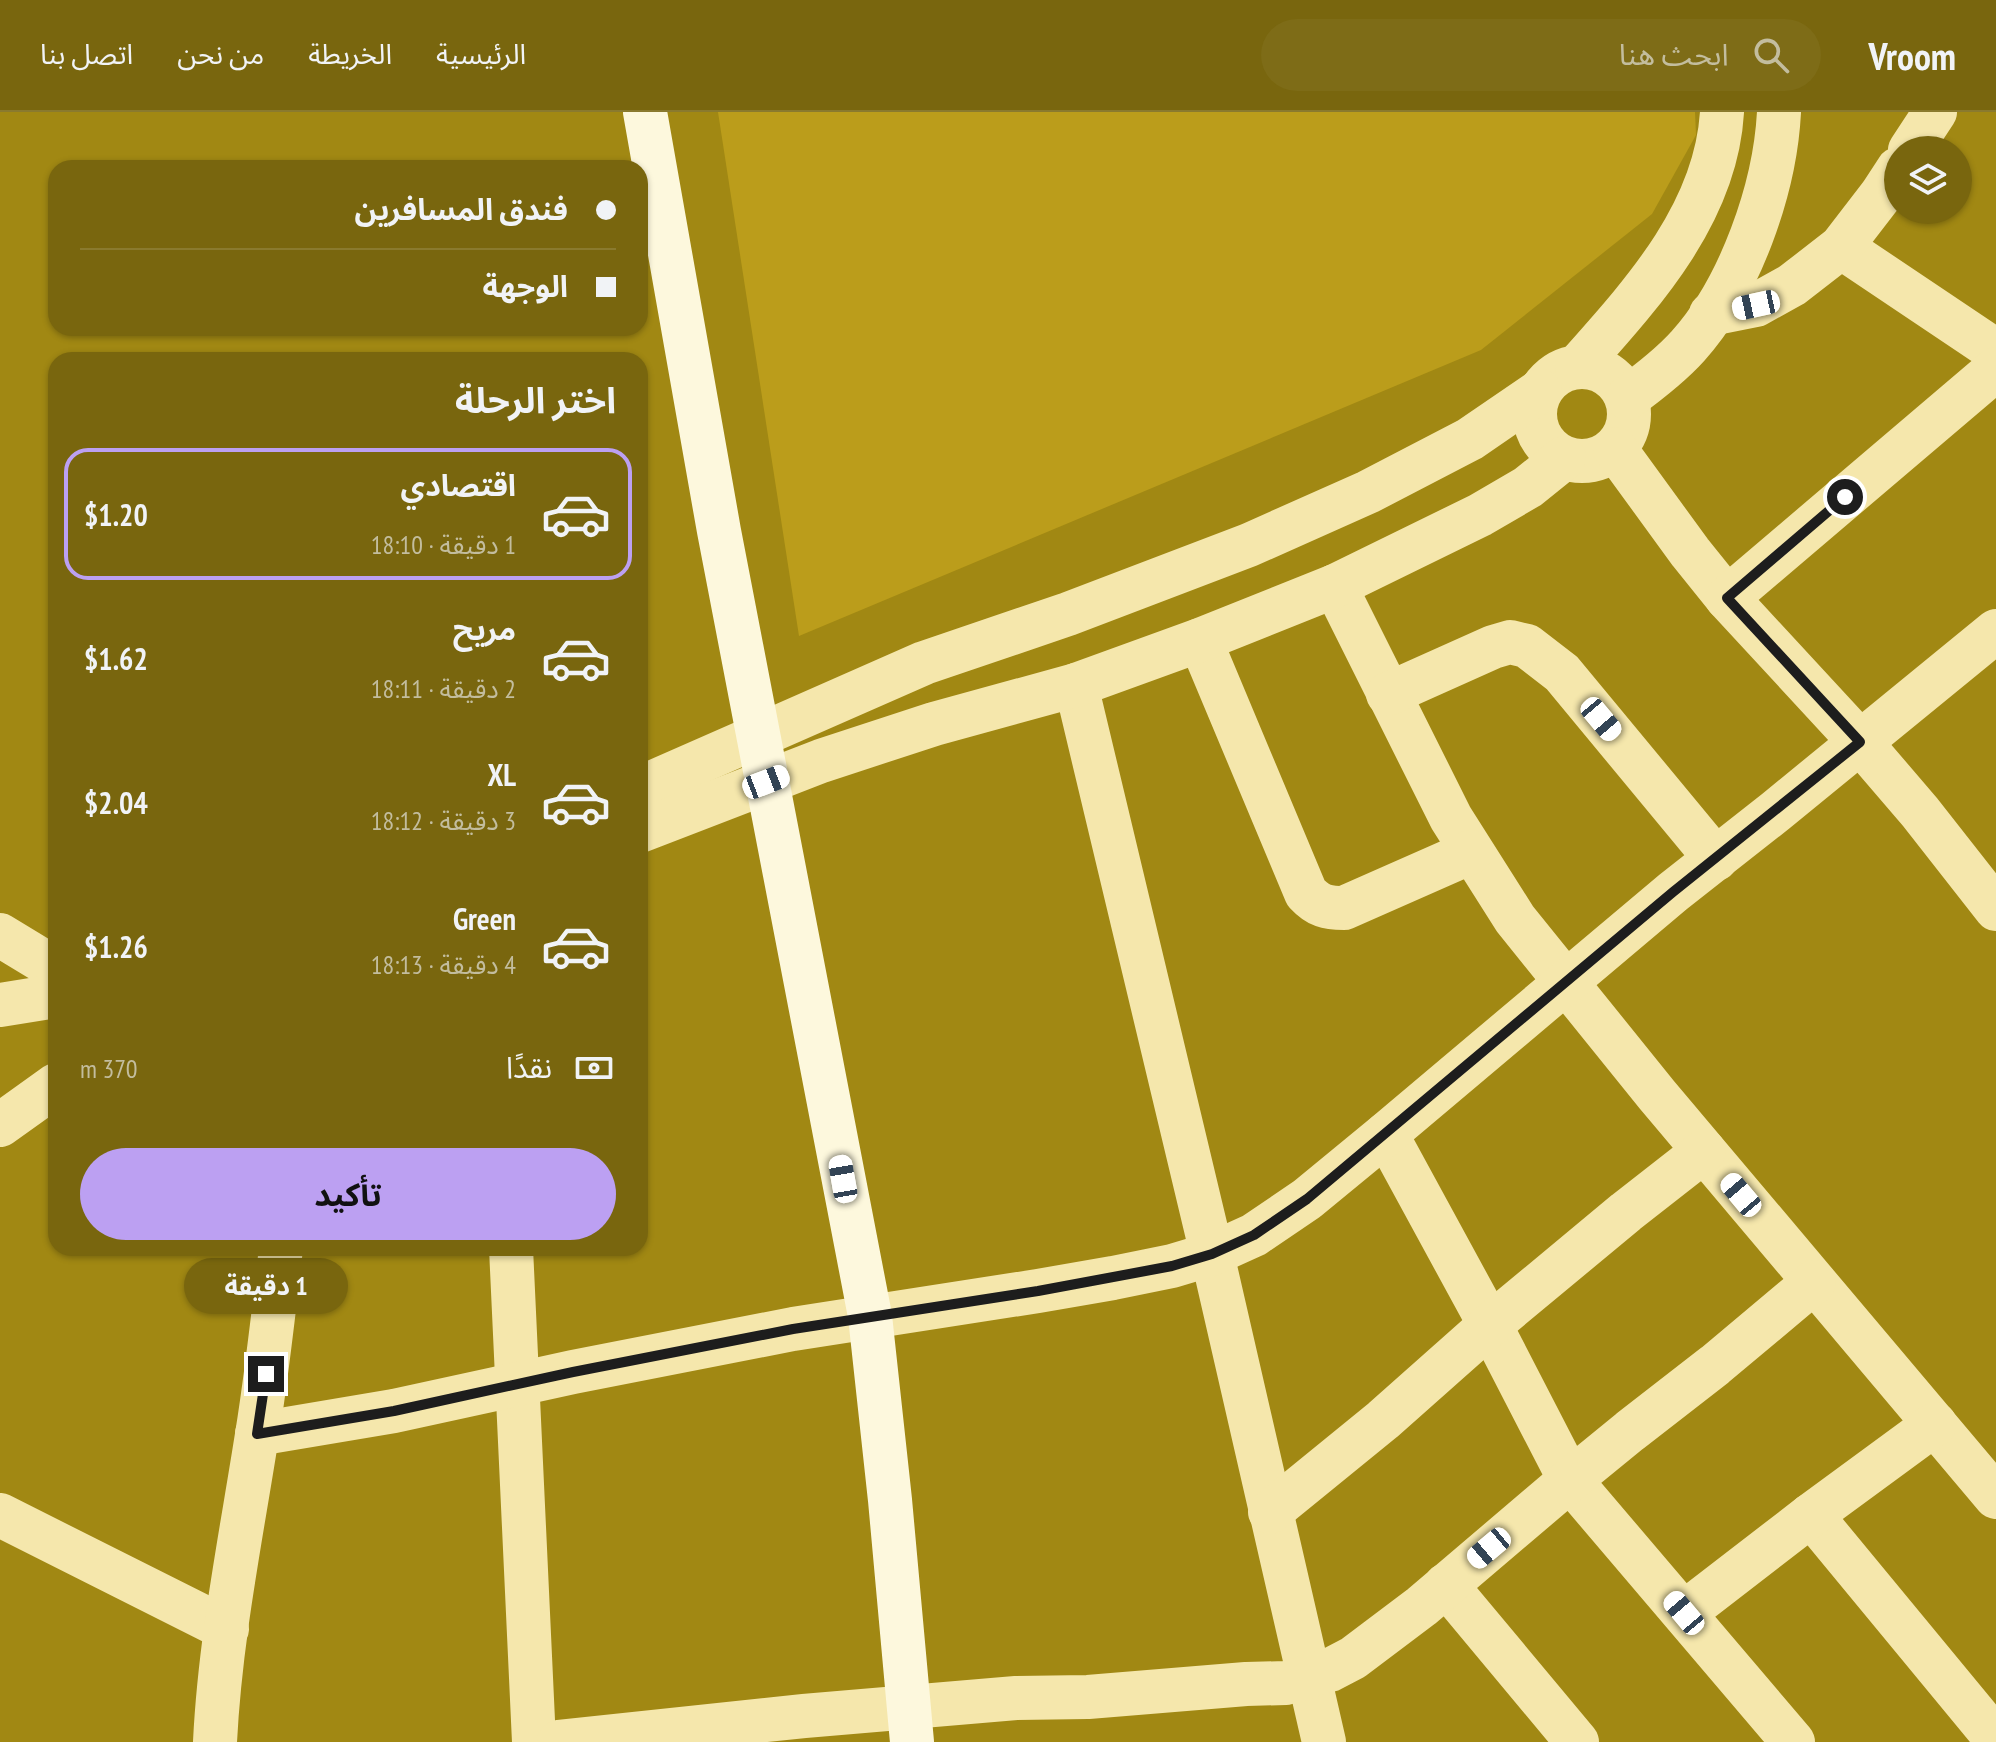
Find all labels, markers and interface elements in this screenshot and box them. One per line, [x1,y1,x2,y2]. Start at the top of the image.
search box [1261,19,1821,91]
text: Vroom [1869,31,1956,80]
icon: search [1749,33,1793,77]
text: ابحث هنا [1619,34,1729,73]
text: اتصل بنا [40,35,133,72]
text: من نحن [177,35,264,72]
text: الخريطة [308,35,392,72]
text: الرئيسية [436,35,526,72]
map controls [1884,136,1972,224]
button: layers [1884,136,1972,224]
text: فندق المسافرين [354,189,568,228]
text: الوجهة [483,266,568,305]
car [1730,288,1782,322]
text: اختر الرحلة [455,376,616,423]
text: اقتصادي [401,465,516,504]
icon: car [540,478,612,550]
route start [1827,479,1863,515]
text: $1.20 [84,495,148,534]
text: 1 دقيقة · 18:10 [371,528,516,561]
text: مريح [453,609,516,648]
icon: car [540,622,612,694]
text: $1.62 [84,639,148,678]
text: 2 دقيقة · 18:11 [371,672,516,705]
car [1576,693,1626,745]
text: XL [487,755,516,794]
car [739,762,793,802]
icon: car [540,766,612,838]
text: $2.04 [84,783,148,822]
text: 3 دقيقة · 18:12 [371,804,516,837]
text: Green [453,899,516,938]
icon: car [540,910,612,982]
text: $1.26 [84,927,148,966]
text: 4 دقيقة · 18:13 [371,948,516,981]
icon: cash [572,1046,616,1090]
text: نقدًا [506,1047,552,1086]
text: 370 m [80,1052,138,1085]
button: تأكيد [80,1148,616,1240]
car [827,1153,859,1205]
car [1716,1169,1766,1221]
callout: 1 دقيقة [184,1258,348,1314]
text: 1 دقيقة [224,1269,308,1302]
route end [248,1356,284,1392]
car [1463,1523,1515,1573]
car [1659,1587,1709,1639]

